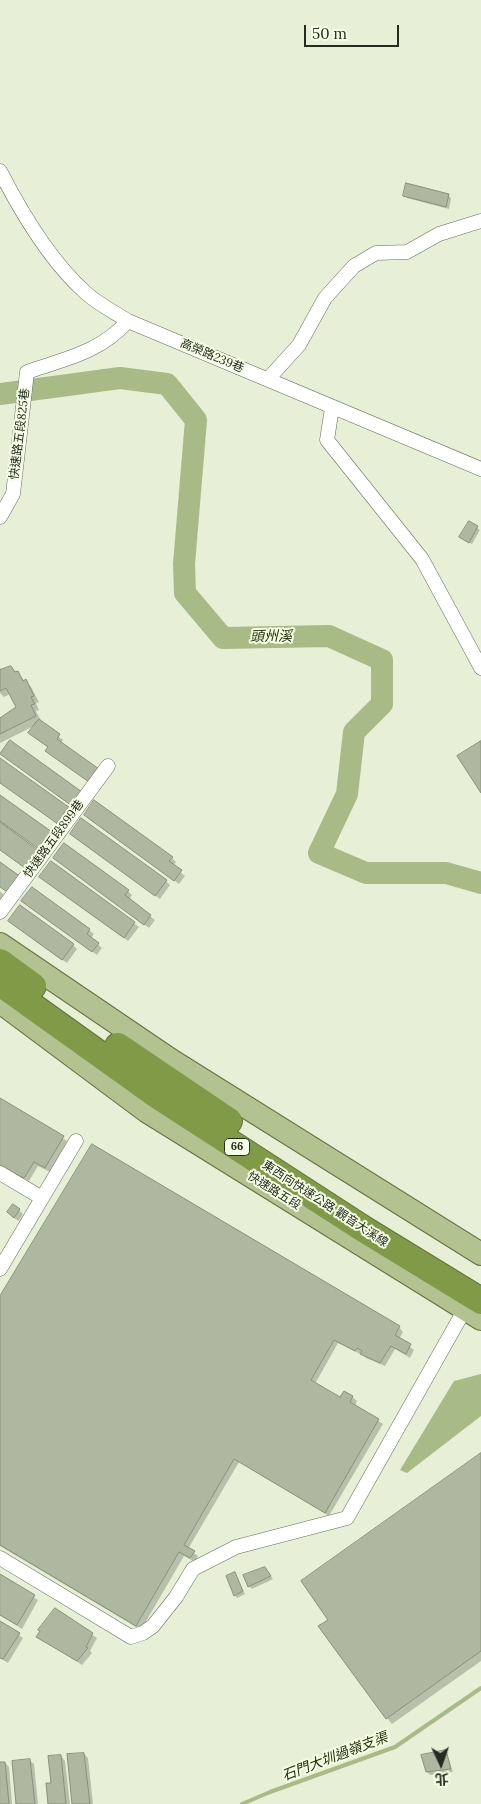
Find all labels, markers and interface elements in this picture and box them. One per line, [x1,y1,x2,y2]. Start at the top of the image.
scale bar [306,15,401,47]
text: 50 m [312,24,347,43]
street label: 高榮路239巷 [178,336,246,376]
street label: 快速路五段825巷 [7,388,33,480]
water label: 頭州溪 [250,628,292,646]
street label: 快速路五段899巷 [21,797,87,881]
road number: 66 [224,1138,250,1156]
street label: 東西向快速公路 觀音大溪線 [259,1158,391,1250]
street label: 快速路五段 [245,1169,303,1213]
water label: 石門大圳過嶺支渠 [280,1729,390,1785]
north arrow [416,1739,466,1789]
text: 北 [434,1770,449,1788]

